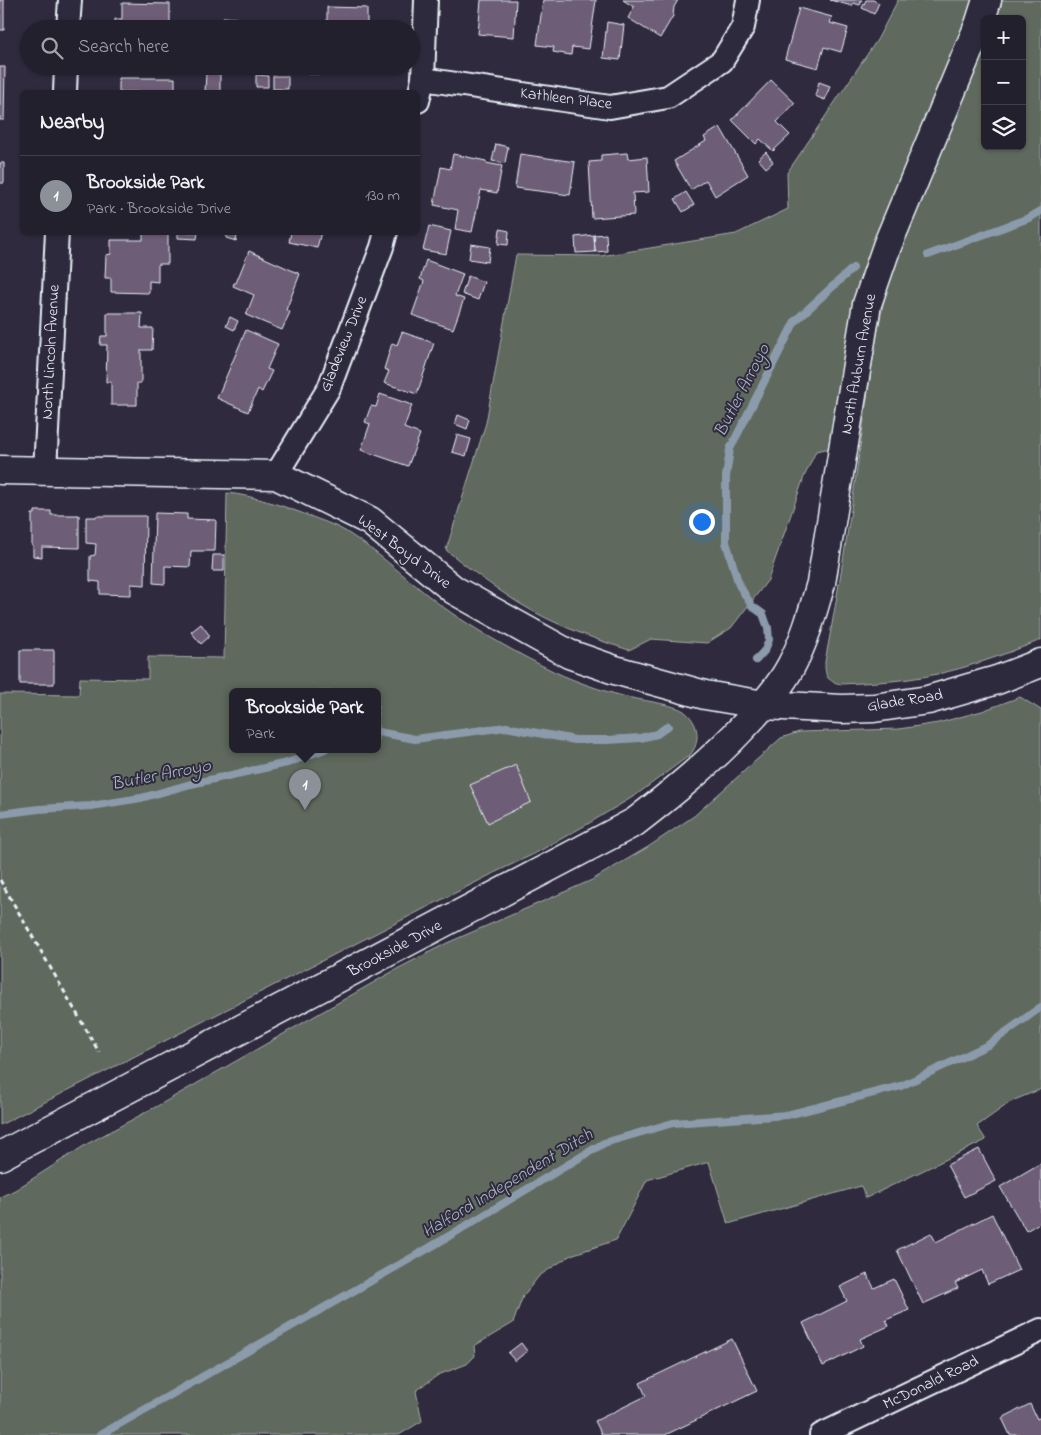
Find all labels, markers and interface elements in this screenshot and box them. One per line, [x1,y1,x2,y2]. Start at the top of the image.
map controls [981,15,1026,150]
button: + [981,15,1026,60]
search box [20,20,420,75]
icon: search [38,34,66,62]
text: Search here [78,34,169,61]
button: − [981,60,1026,105]
street label: Kathleen Place [519,81,614,117]
button: layers [981,105,1026,150]
text: Nearby [40,108,104,138]
text: Brookside Park [87,170,205,197]
text: 1 [53,184,59,208]
text: 130 m [365,184,400,208]
text: Park · Brookside Drive [87,197,231,221]
street label: North Lincoln Avenue [35,283,67,420]
street label: North Auburn Avenue [835,291,883,436]
street label: Gladeview Drive [314,292,374,396]
water label: Butler Arroyo [708,339,778,442]
street label: West Boyd Drive [352,509,457,596]
your location [689,509,715,535]
street label: Glade Road [865,683,945,719]
popup [229,688,381,753]
text: Brookside Park [246,695,364,722]
text: Park [246,722,275,746]
water label: Butler Arroyo [109,753,214,798]
pin: 1 [289,769,321,810]
street label: Brookside Drive [343,914,447,984]
water label: Halford Independent Ditch [418,1122,599,1245]
street label: McDonald Road [879,1349,983,1417]

